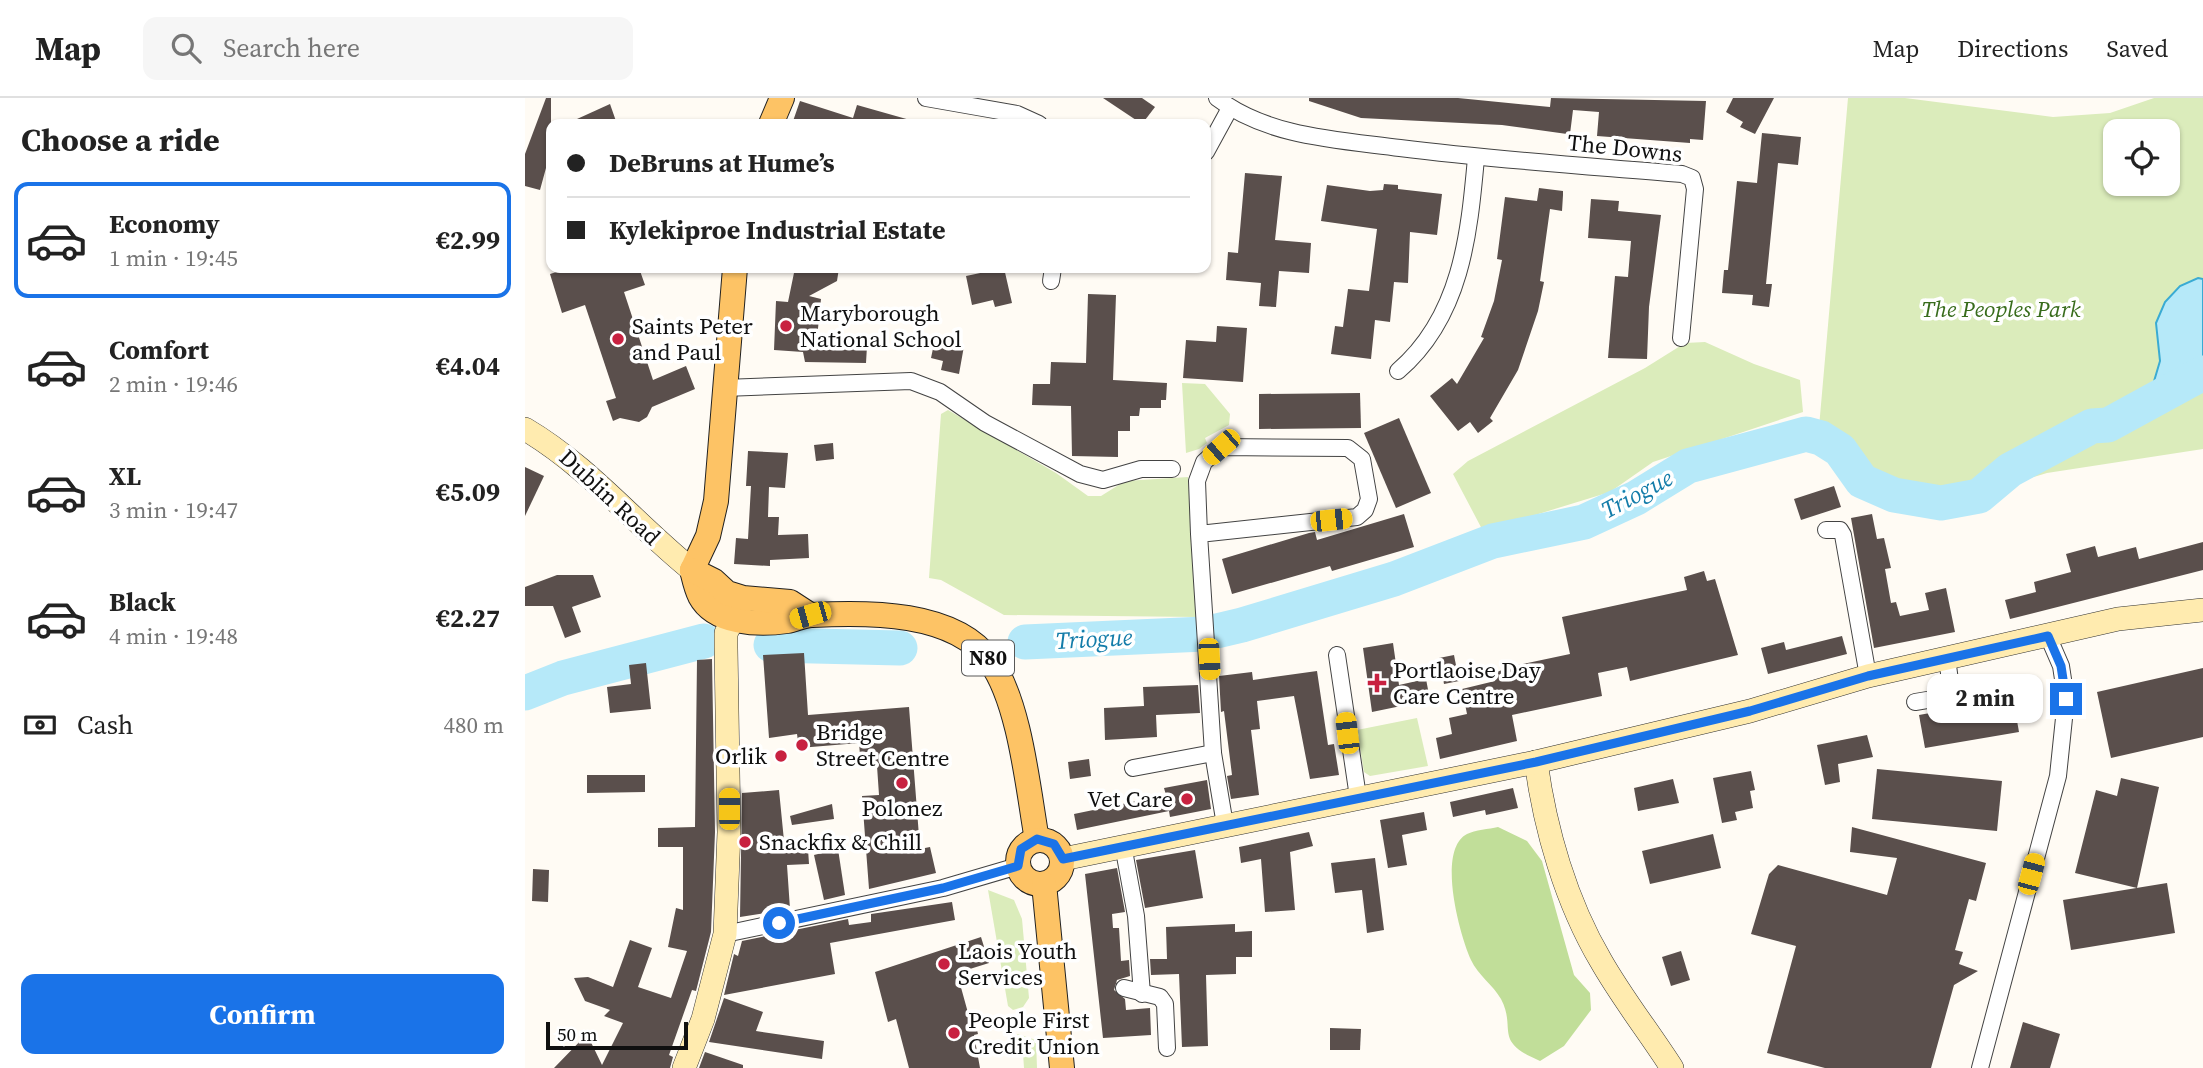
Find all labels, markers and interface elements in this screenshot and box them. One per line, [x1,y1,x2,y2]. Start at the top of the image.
search box [143,17,633,80]
text: Map [35,26,101,71]
icon: search [167,29,205,67]
text: Search here [223,30,360,66]
text: Map [1872,32,1919,65]
text: Directions [1957,32,2068,65]
text: Saved [2106,32,2168,65]
text: Choose a ride [21,118,220,162]
map controls [2103,119,2180,196]
button: locate [2103,119,2180,196]
street label: The Downs [1566,126,1684,170]
text: DeBruns at Hume’s [609,145,835,181]
text: Economy [109,206,220,242]
icon: car [25,209,88,272]
text: Kylekiproe Industrial Estate [609,212,946,248]
text: €2.99 [436,222,500,258]
text: 1 min · 19:45 [109,242,238,274]
park label: The Peoples Park [1921,293,2081,325]
place label: Maryborough National School [800,297,962,355]
place label: Saints Peter and Paul [632,310,753,368]
marker: Maryborough National School [778,318,794,334]
marker: Saints Peter and Paul [610,331,626,347]
text: Comfort [109,332,209,368]
icon: car [25,335,88,398]
text: €4.04 [436,348,500,384]
text: 2 min · 19:46 [109,368,238,400]
car [1199,425,1244,469]
street label: Dublin Road [552,442,668,552]
text: XL [109,458,141,494]
icon: car [25,461,88,524]
water label: Triogue [1595,461,1679,526]
text: €5.09 [436,474,500,510]
text: 3 min · 19:47 [109,494,238,526]
car [1310,507,1353,533]
text: Black [109,584,176,620]
icon: car [25,587,88,650]
car [787,599,834,631]
text: €2.27 [436,600,500,636]
text: 4 min · 19:48 [109,620,238,652]
water label: Triogue [1055,620,1133,657]
car [1198,637,1221,681]
road number: N80 [962,640,1014,676]
place label: Portlaoise Day Care Centre [1393,654,1541,712]
marker: Portlaoise Day Care Centre [1367,673,1387,693]
callout: 2 min [1926,674,2041,724]
text: 2 min [1955,682,2015,714]
route end [2050,683,2082,715]
icon: cash [21,706,59,744]
text: Cash [77,707,133,743]
text: 480 m [443,709,504,741]
car [1335,711,1360,755]
place label: Bridge Street Centre [816,716,950,774]
marker: Bridge Street Centre [794,737,810,753]
place label: Orlik [715,740,767,772]
marker: Orlik [773,748,789,764]
marker: Polonez [894,775,910,791]
place label: Vet Care [1087,783,1173,815]
car [719,788,740,830]
marker: Vet Care [1179,791,1195,807]
place label: Polonez [861,792,943,824]
place label: Snackfix & Chill [759,826,922,858]
marker: Snackfix & Chill [737,834,753,850]
car [2016,851,2047,897]
route start [763,907,795,939]
place label: Laois Youth Services [958,935,1077,993]
marker: Laois Youth Services [936,956,952,972]
button: Confirm [21,974,504,1054]
place label: People First Credit Union [968,1004,1100,1062]
scale bar [546,1019,688,1051]
text: 50 m [557,1021,598,1047]
marker: People First Credit Union [946,1025,962,1041]

